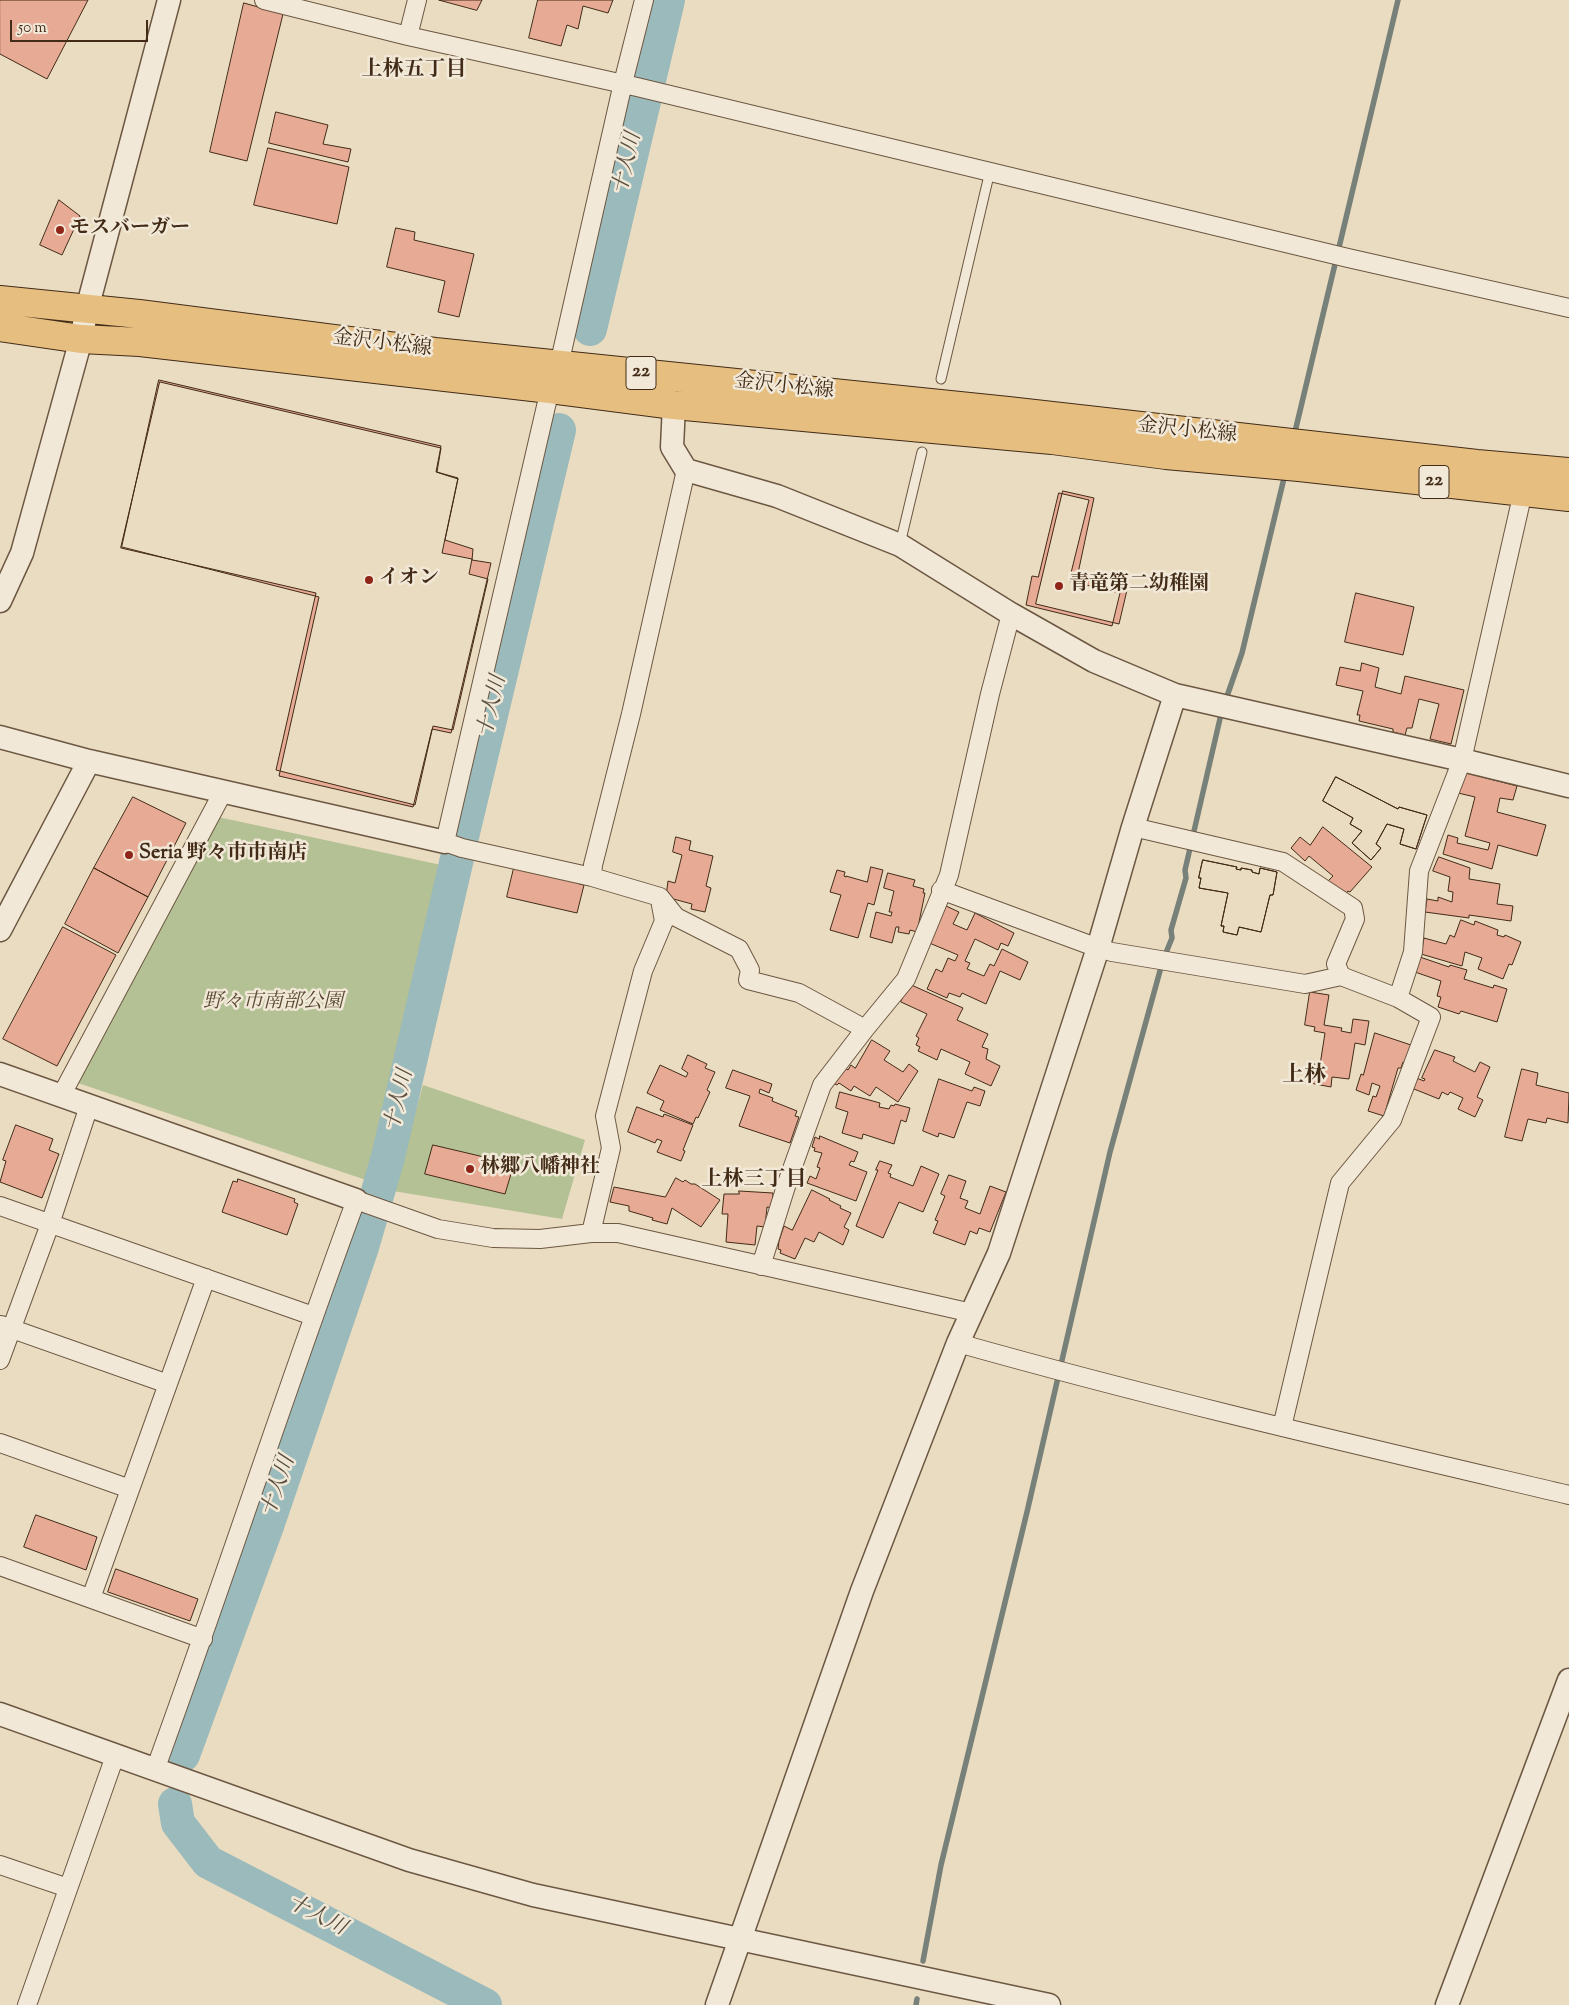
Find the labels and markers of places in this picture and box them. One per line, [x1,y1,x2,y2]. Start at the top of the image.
place label: モスバーガー [70,218,190,242]
marker: モスバーガー [54,224,66,236]
place label: イオン [379,568,439,592]
marker: イオン [363,574,375,586]
place label: 青竜第二幼稚園 [1069,574,1209,598]
marker: 青竜第二幼稚園 [1053,580,1065,592]
place label: Seria 野々市市南店 [139,843,307,867]
marker: Seria 野々市市南店 [123,849,135,861]
place label: 林郷八幡神社 [480,1157,600,1181]
marker: 林郷八幡神社 [464,1163,476,1175]

